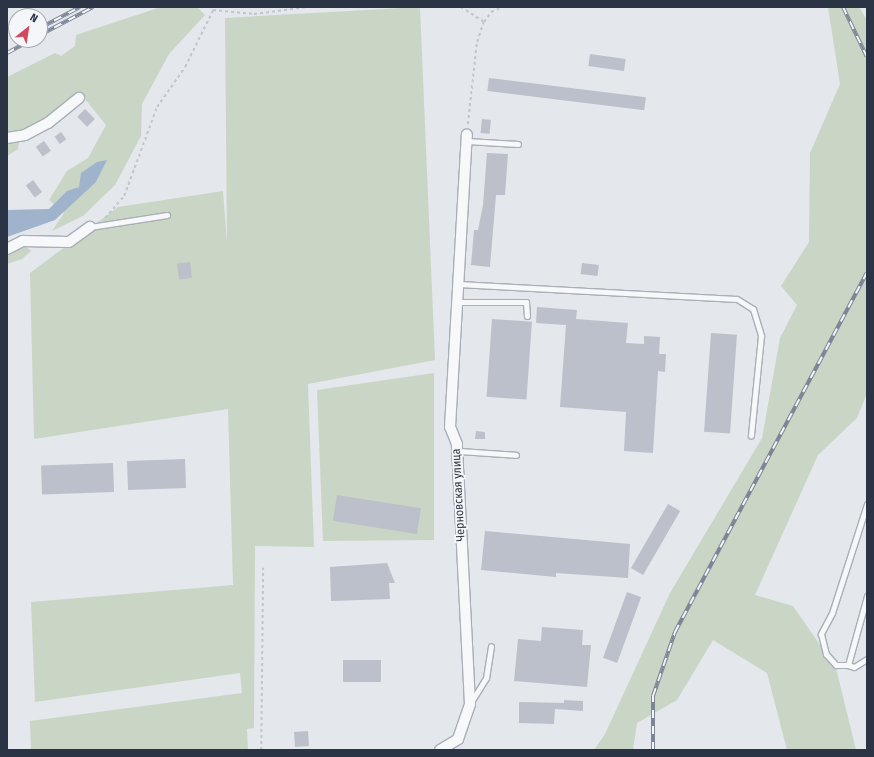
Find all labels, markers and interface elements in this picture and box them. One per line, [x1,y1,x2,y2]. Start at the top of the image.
north arrow [8,8,48,48]
text: N [28,11,40,25]
street label: Черновская улица [449,448,469,542]

